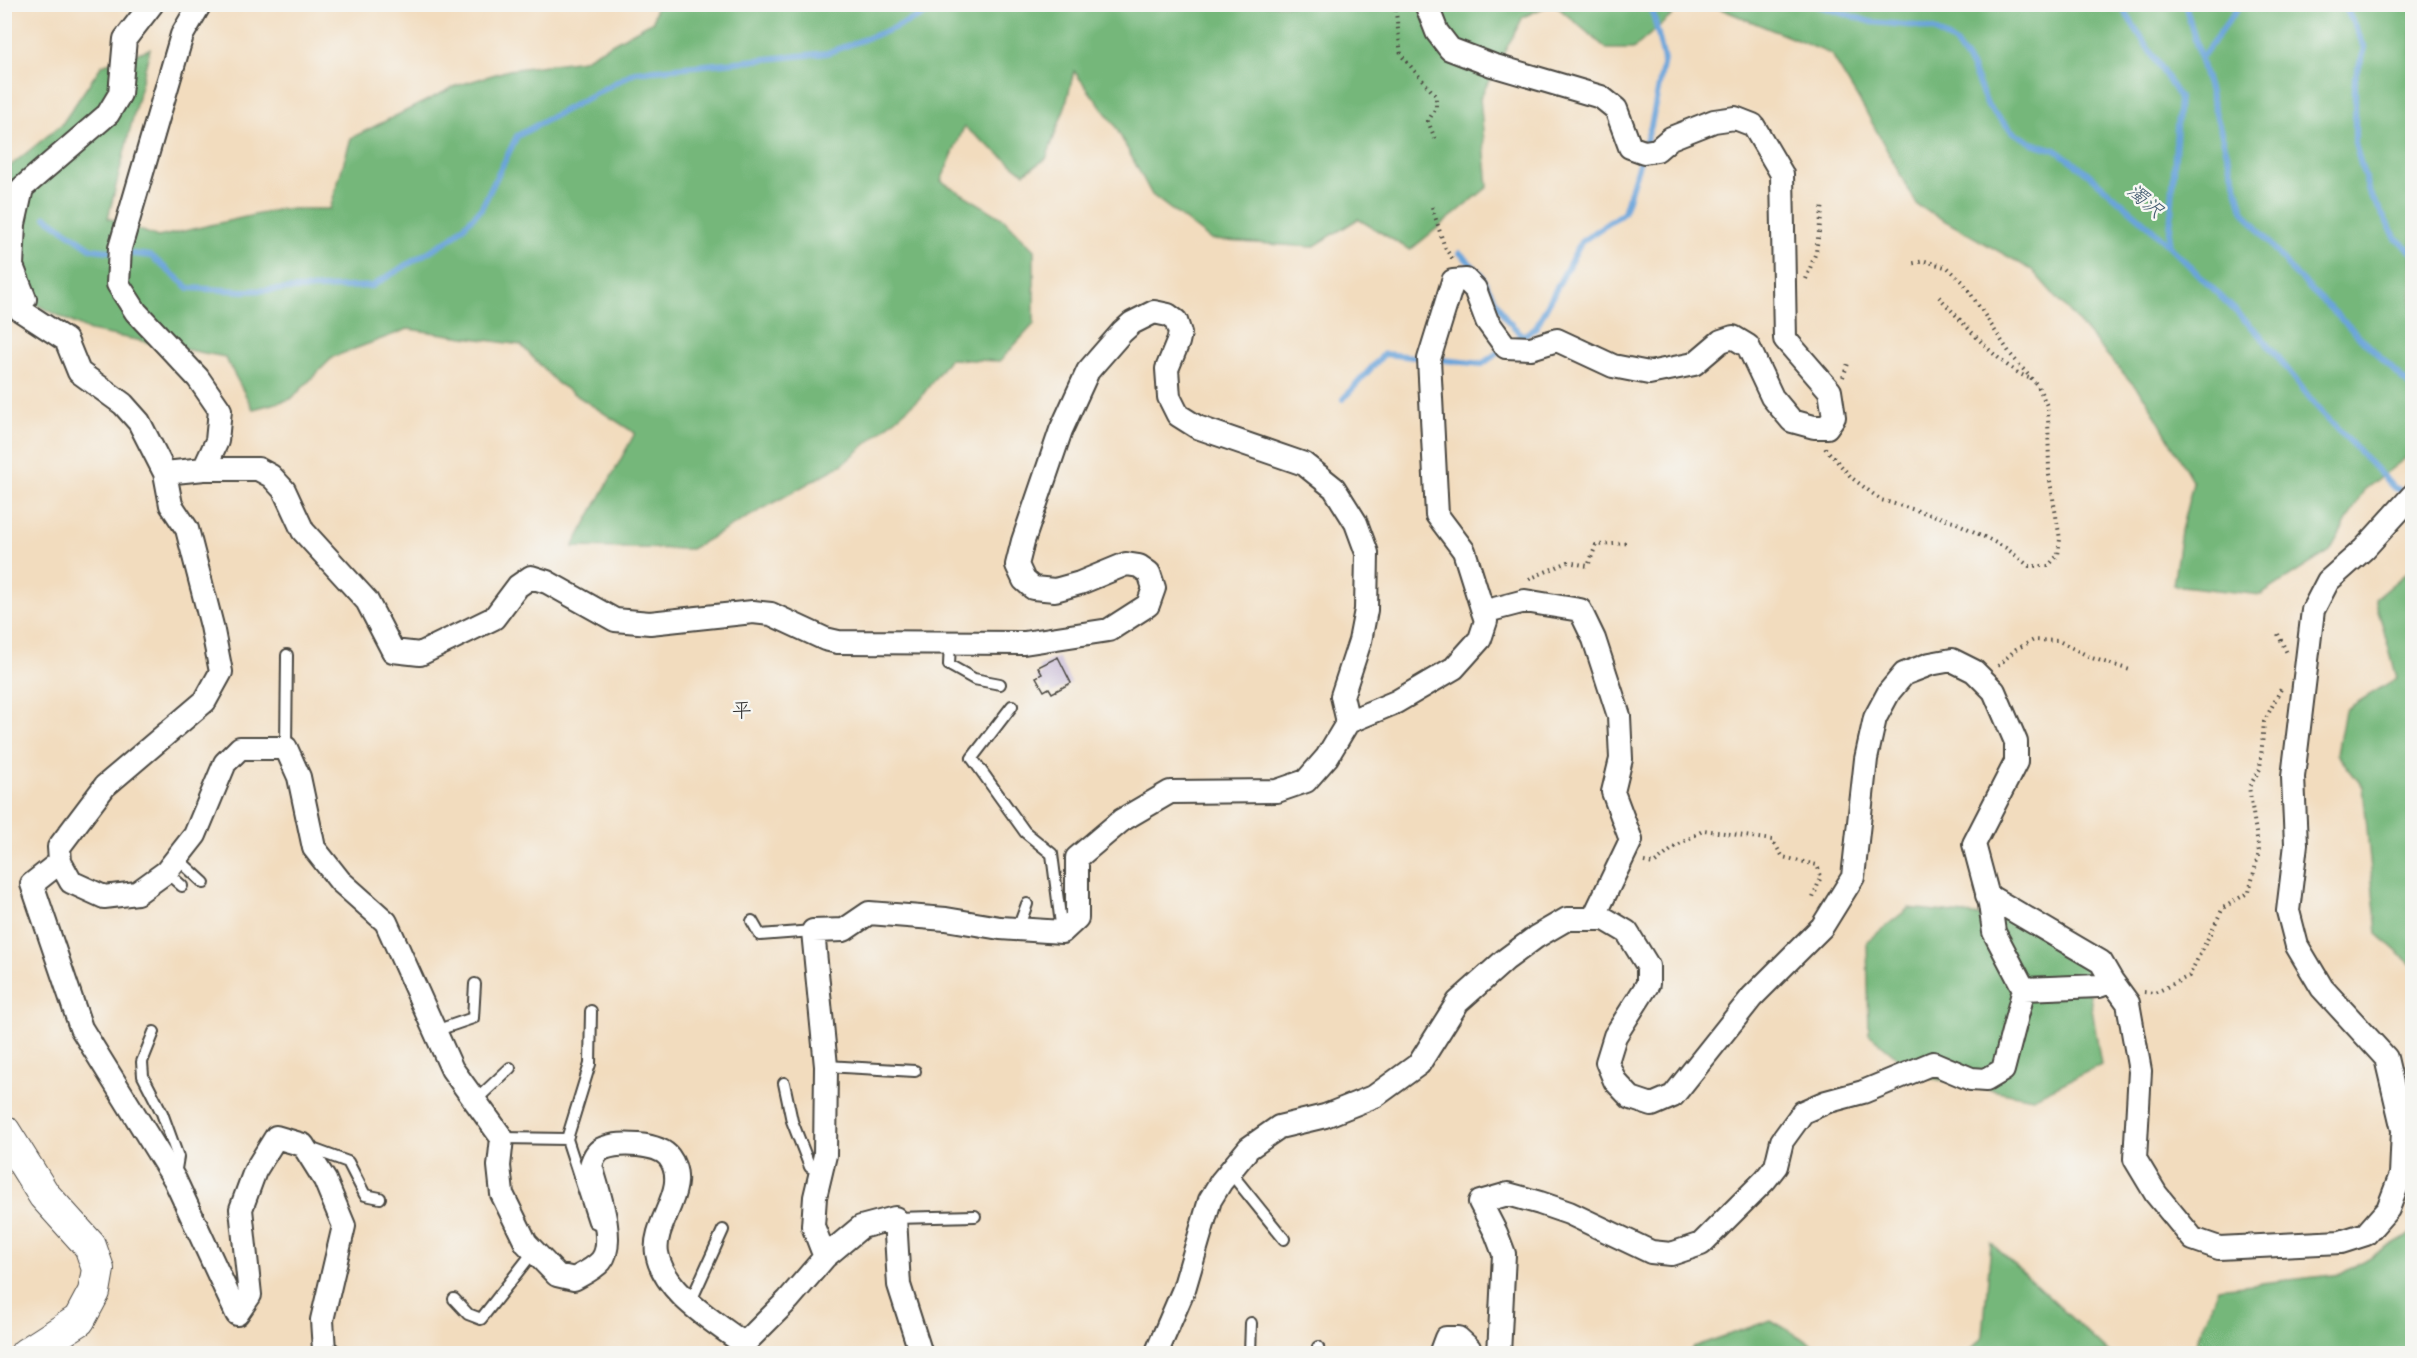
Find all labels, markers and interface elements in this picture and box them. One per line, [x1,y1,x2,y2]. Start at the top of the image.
water label: 濁沢 [2122,179,2169,224]
district label: 平 [732,699,752,723]

